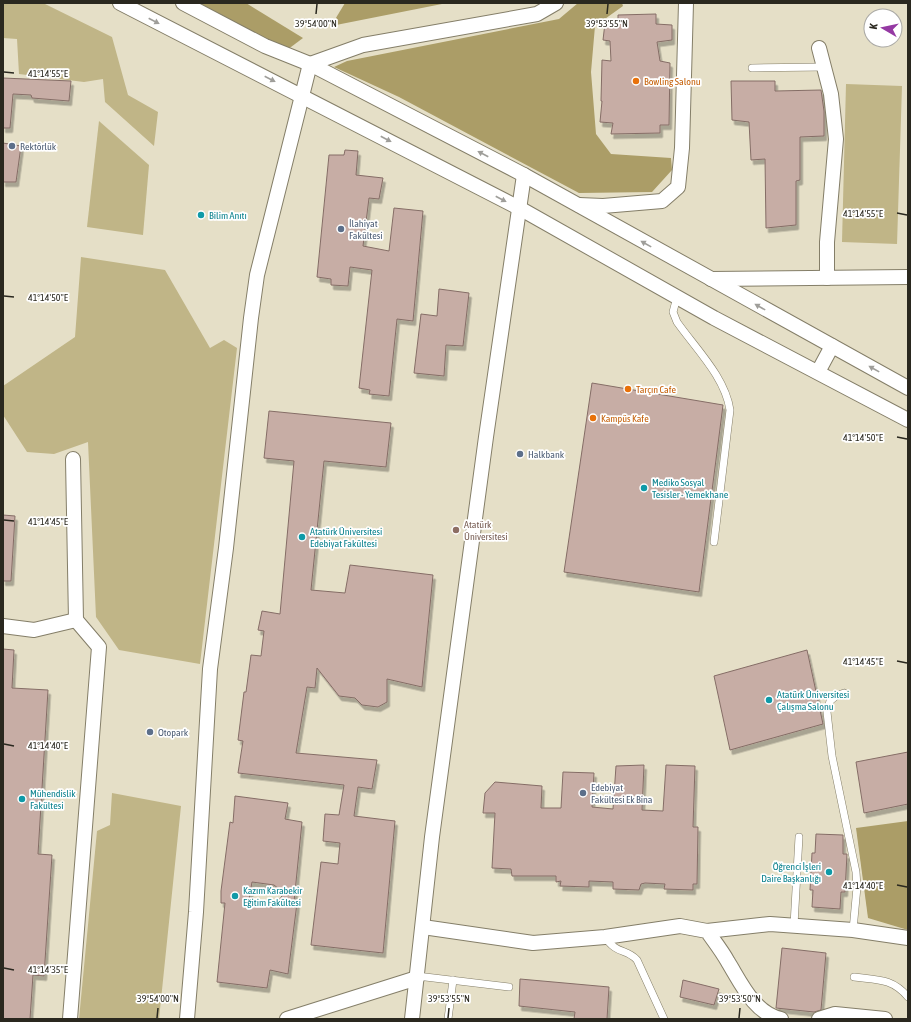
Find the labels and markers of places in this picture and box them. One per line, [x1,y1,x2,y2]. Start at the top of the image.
marker: Bowling Salonu [631,76,641,86]
place label: Bowling Salonu [644,76,701,87]
marker: Rektörlük [7,141,17,151]
place label: Rektörlük [20,141,57,152]
marker: Bilim Anıtı [196,210,206,220]
place label: Bilim Anıtı [209,210,247,221]
place label: İlahiyat Fakültesi [349,218,383,241]
marker: İlahiyat Fakültesi [336,224,346,234]
marker: Tarçın Cafe [623,384,633,394]
place label: Tarçın Cafe [636,384,676,395]
marker: Kampüs Kafe [588,413,598,423]
place label: Kampüs Kafe [601,413,649,424]
marker: Halkbank [515,449,525,459]
place label: Halkbank [528,449,565,460]
place label: Mediko Sosyal Tesisler - Yemekhane [652,477,729,500]
marker: Mediko Sosyal Tesisler - Yemekhane [639,483,649,493]
place label: Atatürk Üniversitesi [464,519,508,542]
marker: Atatürk Üniversitesi [451,525,461,535]
place label: Atatürk Üniversitesi Edebiyat Fakültesi [310,526,382,549]
marker: Atatürk Üniversitesi Edebiyat Fakültesi [297,532,307,542]
place label: Atatürk Üniversitesi Çalışma Salonu [777,689,849,712]
marker: Atatürk Üniversitesi Çalışma Salonu [764,695,774,705]
marker: Otopark [145,727,155,737]
place label: Otopark [158,727,189,738]
place label: Edebiyat Fakültesi Ek Bina [591,782,653,805]
place label: Mühendislik Fakültesi [30,788,76,811]
marker: Edebiyat Fakültesi Ek Bina [578,788,588,798]
marker: Mühendislik Fakültesi [17,794,27,804]
place label: Öğrenci İşleri Daire Başkanlığı [761,861,821,884]
marker: Öğrenci İşleri Daire Başkanlığı [824,867,834,877]
place label: Kazım Karabekir Eğitim Fakültesi [243,885,303,908]
marker: Kazım Karabekir Eğitim Fakültesi [230,891,240,901]

